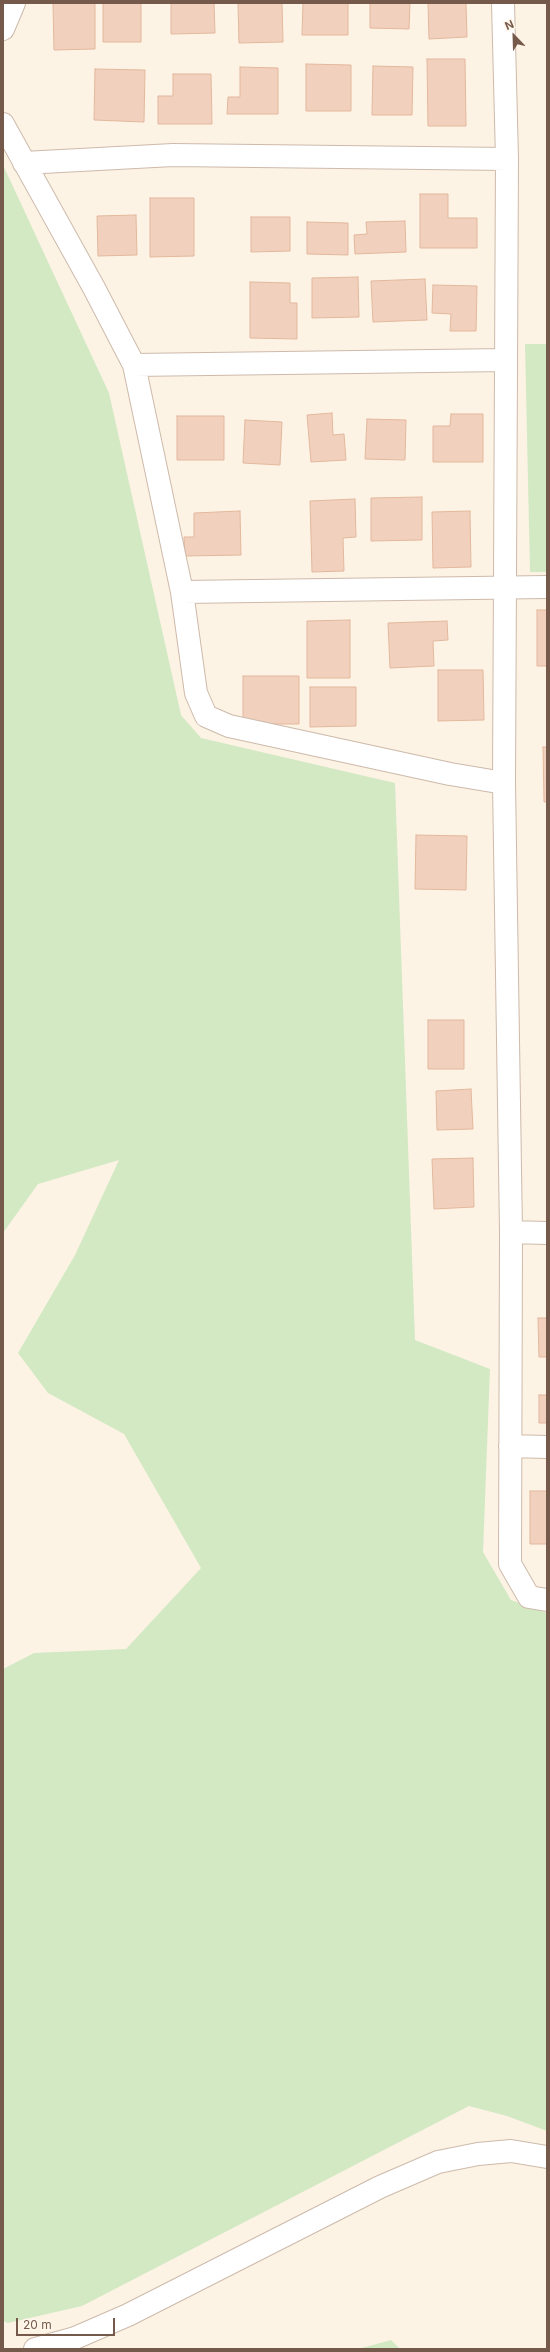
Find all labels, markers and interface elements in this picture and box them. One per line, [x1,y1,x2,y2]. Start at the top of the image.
north arrow [494,16,534,56]
text: N [503,17,516,33]
scale bar [18,2310,117,2336]
text: 20 m [23,2317,52,2332]

